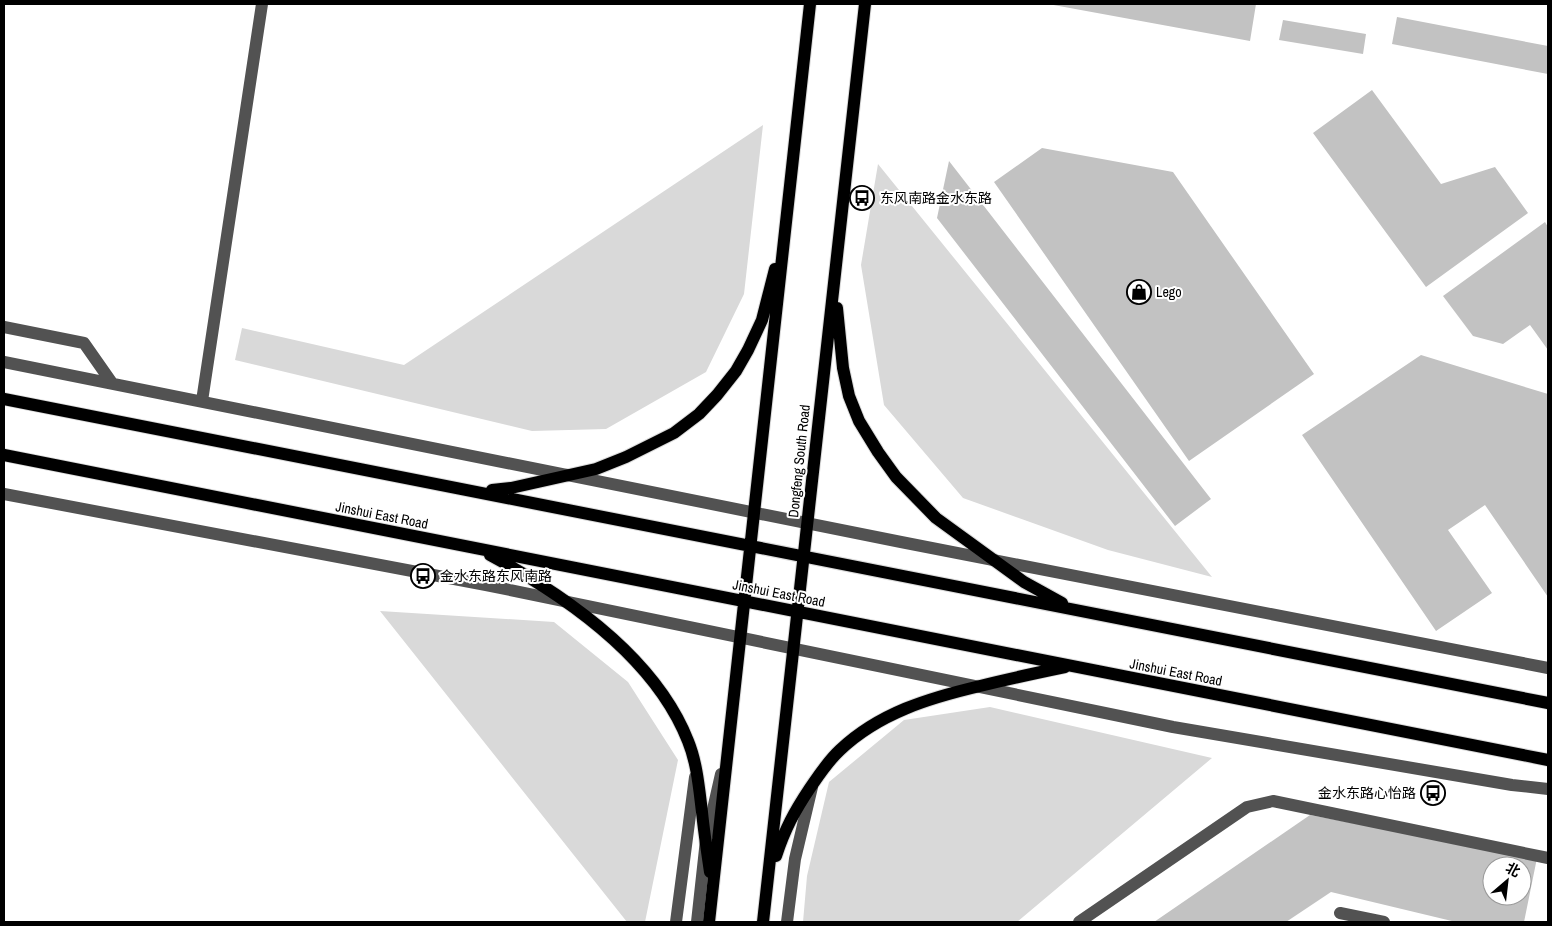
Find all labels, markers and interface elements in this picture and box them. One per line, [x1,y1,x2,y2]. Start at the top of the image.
bus stop icon: 东风南路金水东路 [849,185,875,211]
place label: 东风南路金水东路 [880,189,992,207]
shop icon: Lego [1126,279,1152,305]
place label: Lego [1156,283,1182,301]
street label: Dongfeng South Road [784,404,814,518]
street label: Jinshui East Road [334,497,430,533]
bus stop icon: 金水东路东风南路 [410,563,436,589]
place label: 金水东路东风南路 [440,567,552,585]
street label: Jinshui East Road [731,575,827,611]
street label: Jinshui East Road [1128,654,1224,690]
bus stop icon: 金水东路心怡路 [1420,780,1446,806]
place label: 金水东路心怡路 [1318,784,1416,802]
north arrow [1482,856,1532,906]
text: 北 [1503,858,1524,881]

